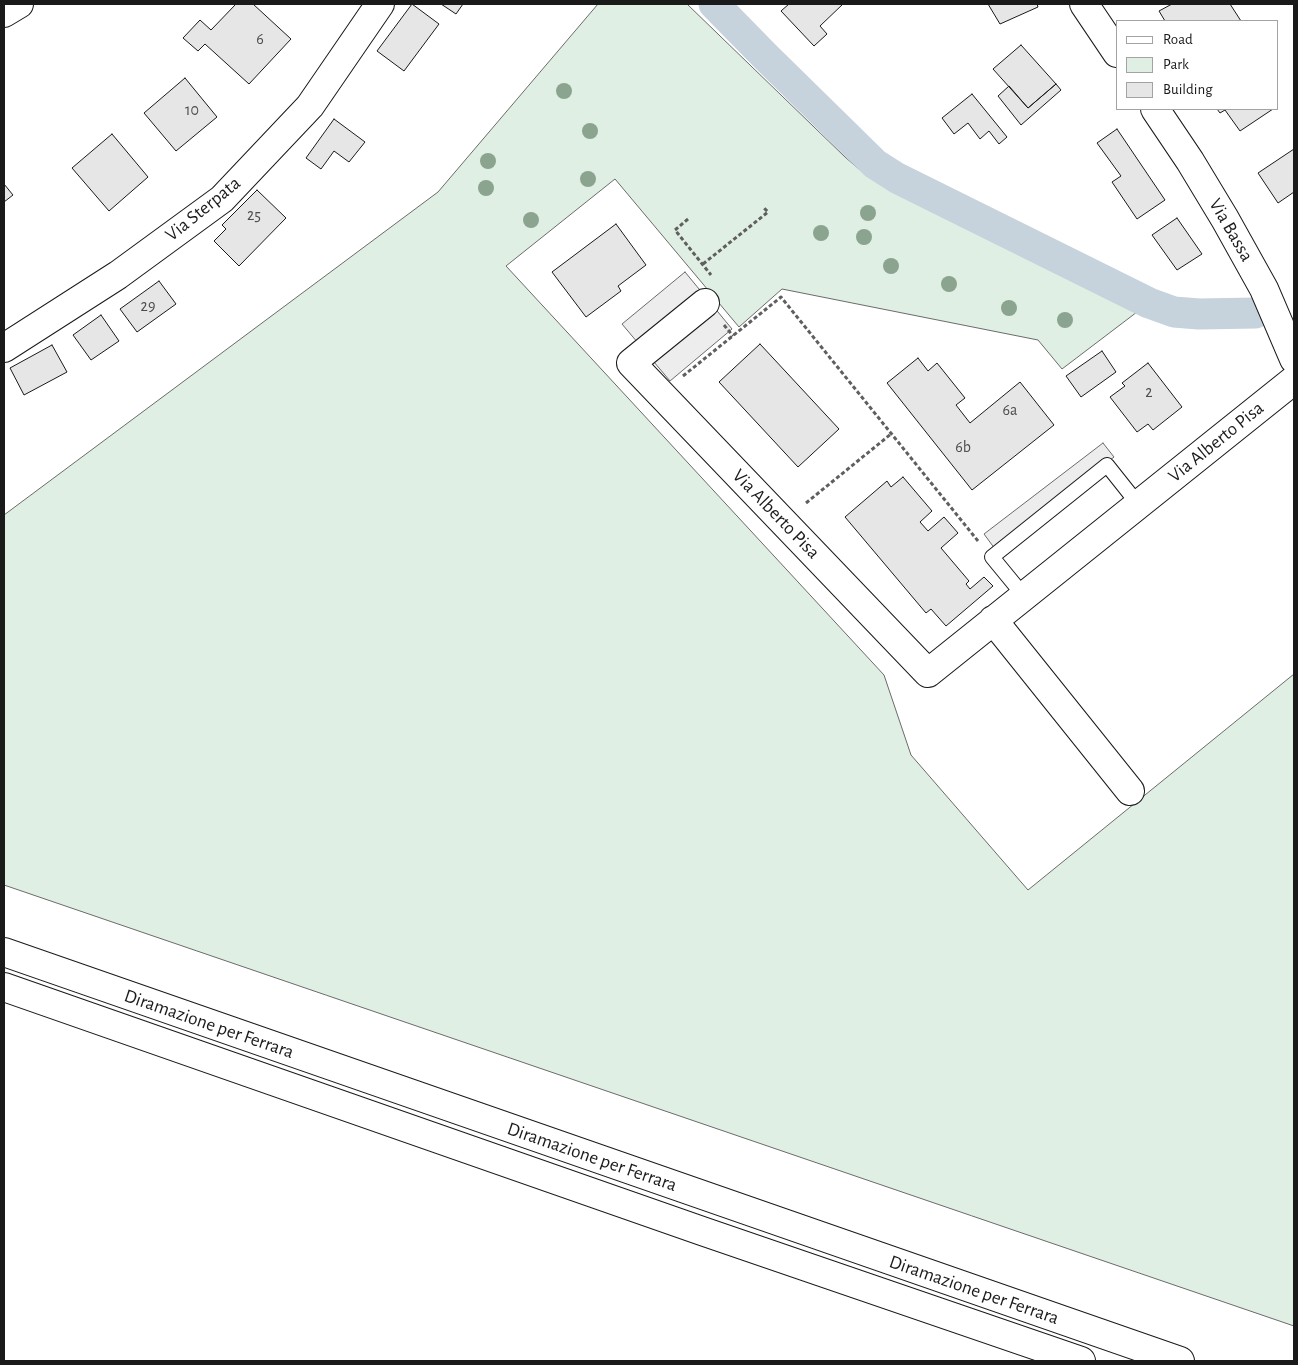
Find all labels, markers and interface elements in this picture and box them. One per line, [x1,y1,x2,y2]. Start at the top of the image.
legend [1116,20,1278,110]
house number: 6 [256,29,264,49]
text: Road [1163,32,1193,47]
text: Park [1163,57,1189,72]
text: Building [1163,82,1213,97]
house number: 10 [185,100,199,120]
street label: Via Sterpata [161,172,245,246]
street label: Via Bassa [1204,194,1258,266]
house number: 25 [247,205,261,225]
house number: 29 [141,296,155,316]
house number: 2 [1145,382,1153,402]
street label: Via Alberto Pisa [1164,397,1268,487]
house number: 6a [1003,400,1017,420]
house number: 6b [955,437,971,457]
street label: Via Alberto Pisa [727,464,825,564]
street label: Diramazione per Ferrara [121,984,297,1064]
street label: Diramazione per Ferrara [504,1117,680,1197]
street label: Diramazione per Ferrara [886,1250,1062,1330]

